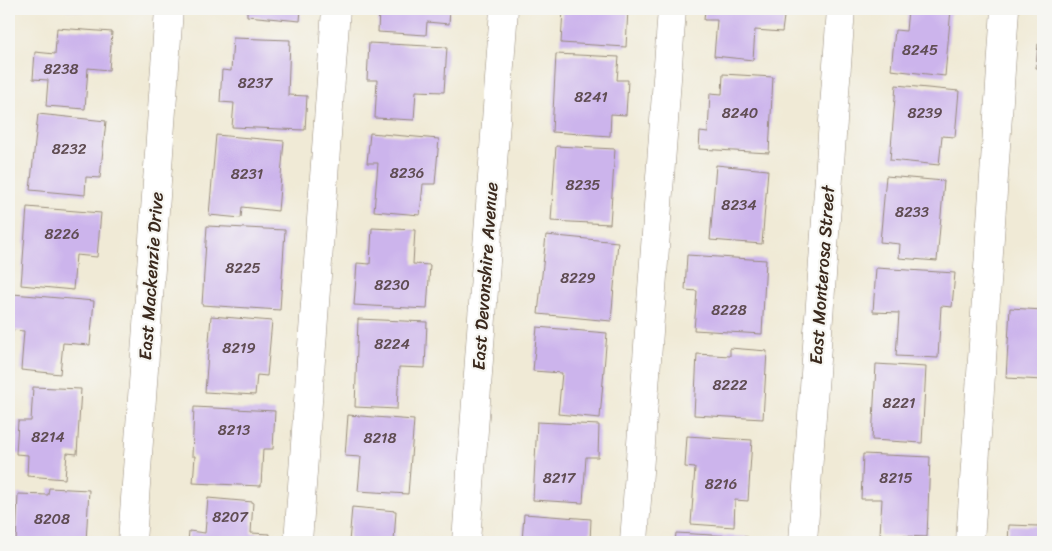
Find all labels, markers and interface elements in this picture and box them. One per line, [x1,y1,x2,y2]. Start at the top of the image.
house number: 8245 [902,37,938,63]
house number: 8238 [44,56,78,82]
house number: 8237 [238,70,274,96]
house number: 8241 [574,84,608,110]
house number: 8240 [722,100,758,126]
house number: 8239 [907,100,943,126]
house number: 8232 [52,136,87,162]
house number: 8236 [390,160,424,186]
house number: 8231 [231,161,263,187]
house number: 8235 [565,172,601,198]
street label: East Devonshire Avenue [462,181,508,371]
street label: East Monterosa Street [800,184,844,366]
street label: East Mackenzie Drive [129,191,173,361]
house number: 8234 [721,192,757,218]
house number: 8233 [895,199,929,225]
house number: 8226 [45,221,79,247]
house number: 8225 [225,255,261,281]
house number: 8229 [560,265,596,291]
house number: 8230 [374,272,410,298]
house number: 8228 [711,297,747,323]
house number: 8224 [374,331,410,357]
house number: 8219 [222,335,256,361]
house number: 8222 [712,372,748,398]
house number: 8221 [883,390,915,416]
house number: 8213 [218,417,250,443]
house number: 8214 [31,424,65,450]
house number: 8218 [363,425,397,451]
house number: 8217 [543,465,577,491]
house number: 8215 [879,465,913,491]
house number: 8216 [705,471,737,497]
house number: 8207 [212,504,249,530]
house number: 8208 [34,506,70,532]

